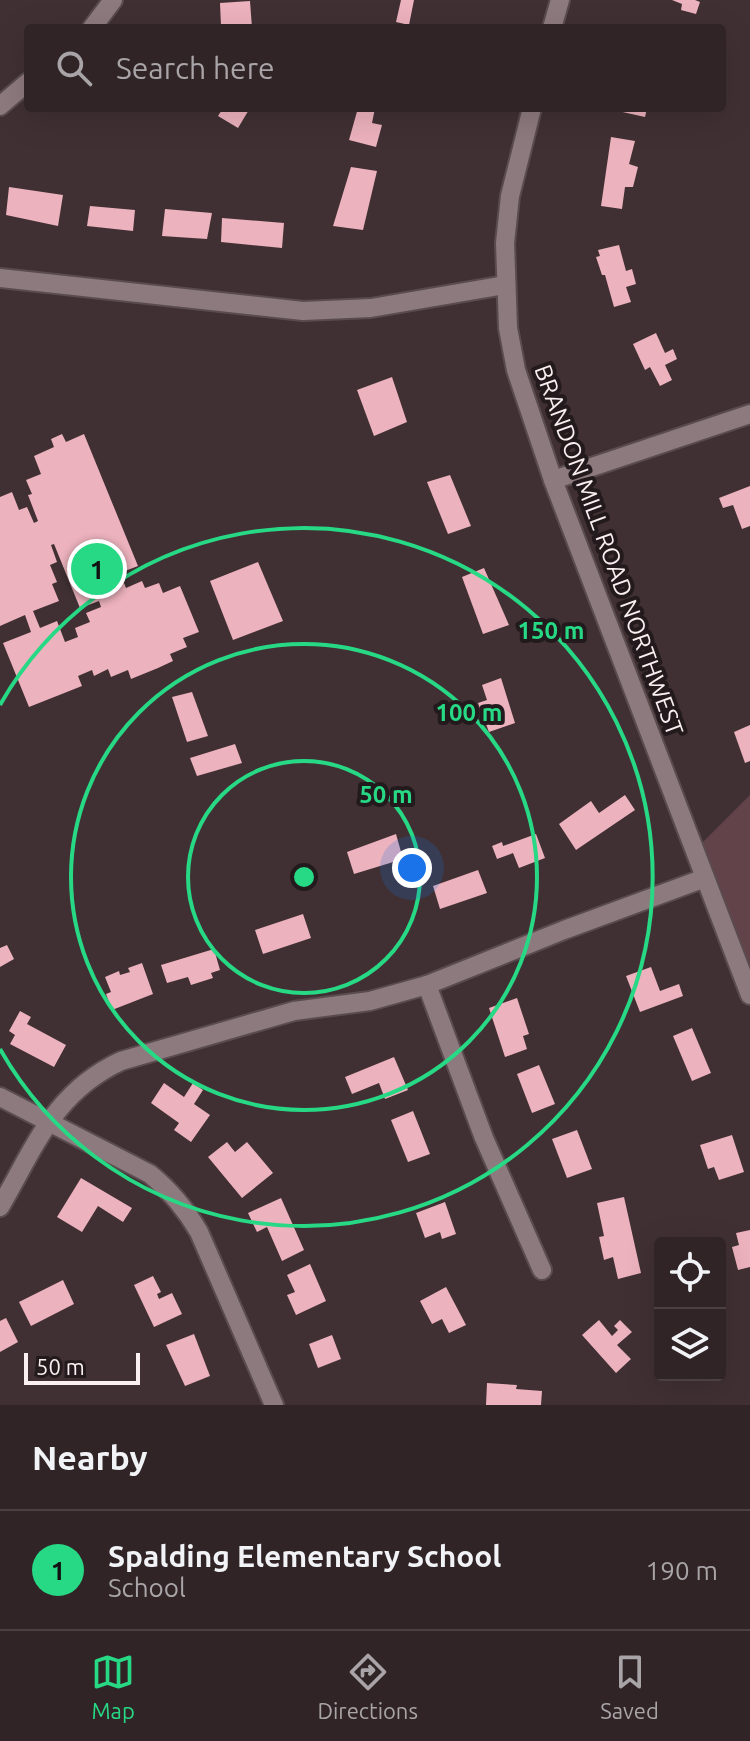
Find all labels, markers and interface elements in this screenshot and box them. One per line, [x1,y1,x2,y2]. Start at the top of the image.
search box [24,24,726,112]
icon: search [52,46,96,90]
text: Search here [116,51,275,85]
street label: BRANDON MILL ROAD NORTHWEST [529,361,689,739]
pin: 1 [71,539,123,599]
text: 150 m [518,617,584,644]
text: 100 m [436,699,502,726]
text: 50 m [359,781,413,808]
your location [392,848,432,888]
centre of rings [290,863,318,891]
map controls [654,1237,726,1381]
button: locate [654,1237,726,1309]
button: layers [654,1309,726,1381]
scale bar [24,1349,140,1385]
text: 50 m [36,1354,85,1379]
text: Nearby [32,1438,147,1476]
text: Spalding Elementary School [108,1539,501,1573]
text: 1 [51,1556,65,1585]
text: 190 m [646,1556,718,1585]
text: School [108,1573,186,1602]
tab: Map [91,1650,135,1723]
tab: Directions [317,1650,418,1723]
tab: Saved [600,1650,659,1723]

